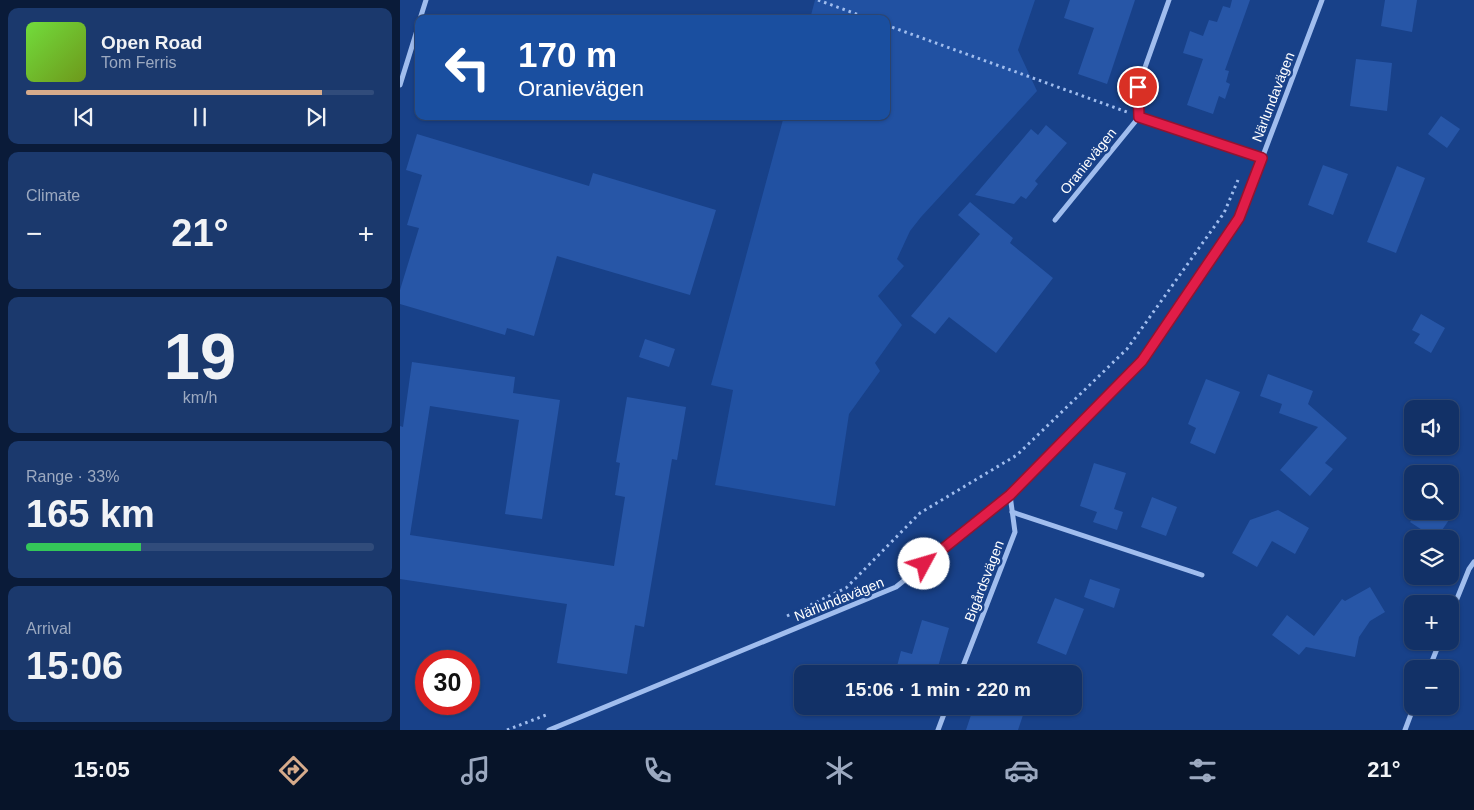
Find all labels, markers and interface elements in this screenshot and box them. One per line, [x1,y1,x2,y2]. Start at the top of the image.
text: Open Road [101,32,202,53]
icon: left [435,35,500,100]
text: 170 m [518,35,617,74]
street label: Närlundavägen [1249,50,1297,144]
text: Tom Ferris [101,54,177,71]
pin [1117,66,1159,108]
icon: arrive [1124,73,1152,101]
text: Oranievägen [518,76,644,101]
icon: previous [70,103,98,131]
icon: pause [186,103,214,131]
icon: next [302,103,330,131]
street label: Oranievägen [1057,125,1119,197]
text: Climate [26,187,80,204]
text: 21° [171,212,229,254]
text: − [26,218,42,249]
text: + [358,218,374,249]
text: 19 [164,320,236,393]
text: km/h [183,389,217,406]
map controls [1404,400,1459,715]
button: sound [1404,400,1459,455]
button: search [1404,465,1459,520]
text: Range · 33% [26,468,119,485]
text: 165 km [26,493,155,535]
button: layers [1404,530,1459,585]
position arrow [897,537,949,589]
street label: Bigårdsvägen [961,538,1007,624]
street label: Närlundavägen [792,574,886,624]
button: + [1404,595,1459,650]
text: Arrival [26,620,71,637]
text: 15:06 [26,645,123,687]
speed limit sign: 30 [415,650,480,715]
button: − [1404,660,1459,715]
text: 15:06 · 1 min · 220 m [845,679,1031,700]
icon: directions [276,753,311,788]
icon: music [458,753,493,788]
icon: phone [640,753,675,788]
icon: climate [822,753,857,788]
icon: car [1004,753,1039,788]
icon: filters [1185,753,1220,788]
text: 15:05 [73,757,130,782]
text: 21° [1367,757,1401,782]

